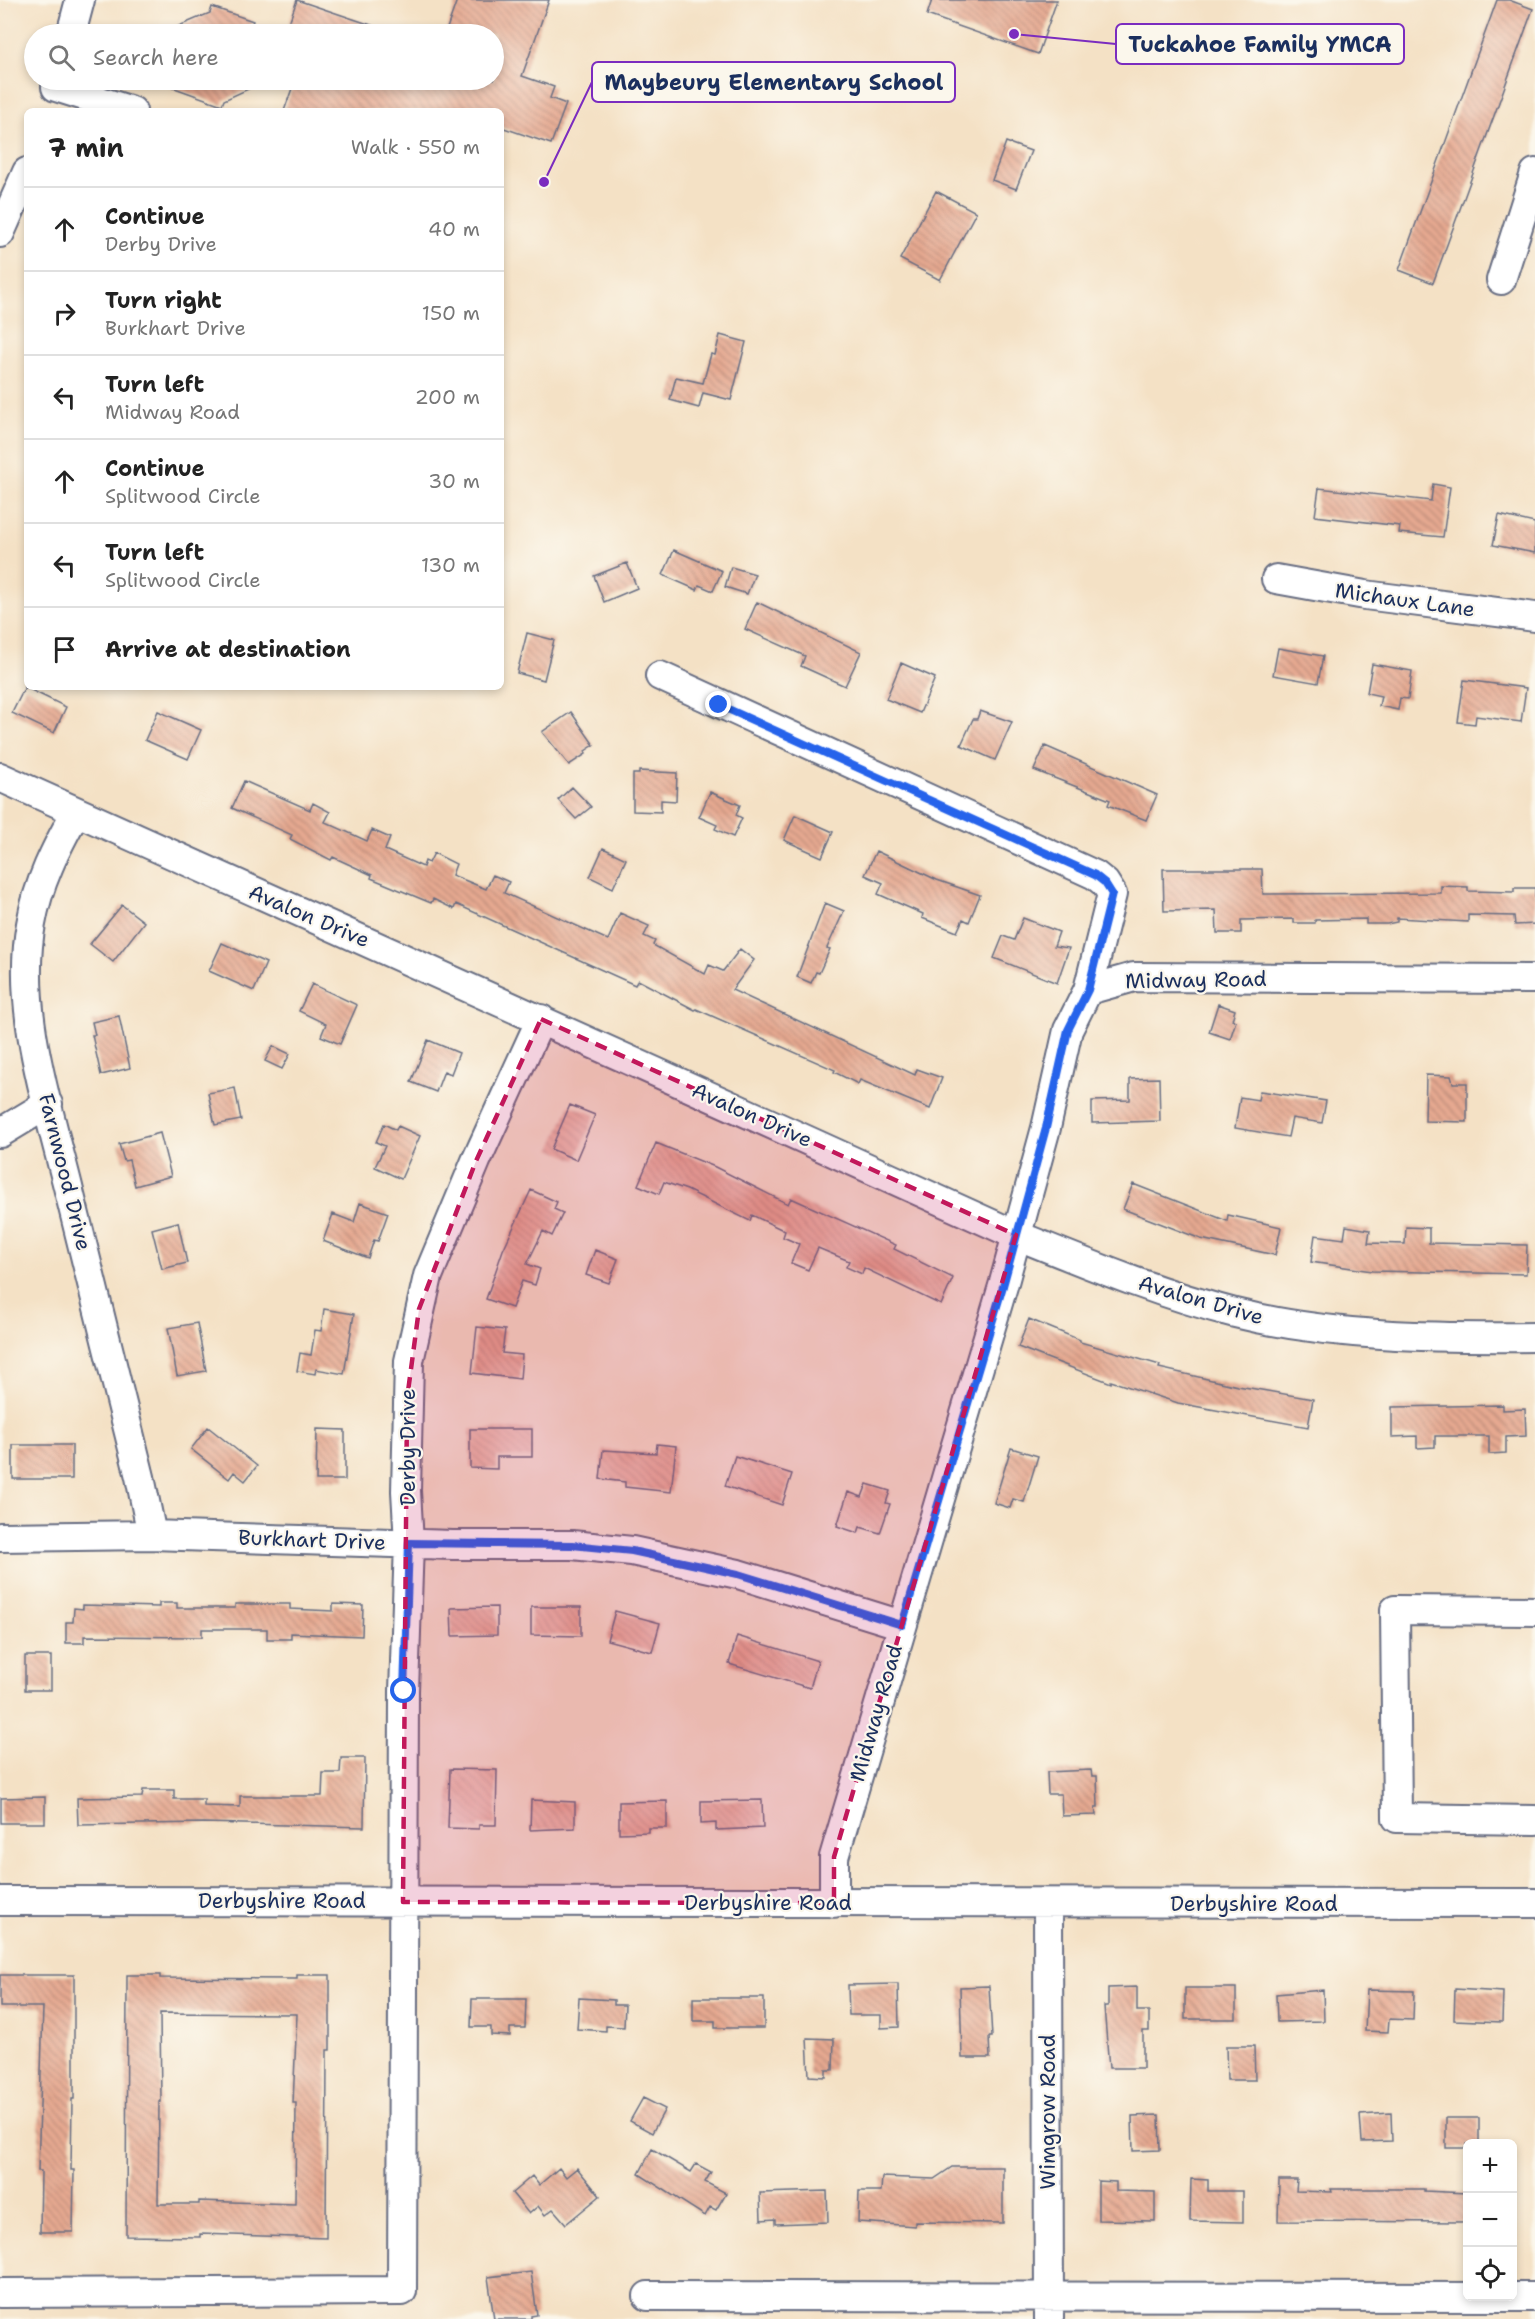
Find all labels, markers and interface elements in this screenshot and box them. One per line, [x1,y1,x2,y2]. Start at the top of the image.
search box [24,24,504,90]
callout: Tuckahoe Family YMCA [1116,24,1404,64]
text: Tuckahoe Family YMCA [1128,30,1392,59]
icon: search [45,41,78,74]
text: Search here [93,43,219,72]
callout: Maybeury Elementary School [592,62,955,102]
text: Maybeury Elementary School [604,68,944,97]
text: 7 min [48,130,124,165]
text: Walk · 550 m [351,134,480,160]
text: Continue [105,202,205,231]
icon: ahead [48,213,81,246]
text: 40 m [428,216,480,242]
text: Derby Drive [105,231,217,257]
text: Turn right [105,286,222,315]
icon: right [48,297,81,330]
text: 150 m [422,300,480,326]
text: Burkhart Drive [105,315,246,341]
text: Turn left [105,370,204,399]
icon: left [48,381,81,414]
text: 200 m [415,384,480,410]
text: Midway Road [105,399,240,425]
text: Continue [105,454,205,483]
icon: ahead [48,465,81,498]
text: 30 m [428,468,480,494]
text: Splitwood Circle [105,483,260,509]
text: Turn left [105,538,204,567]
icon: left [48,549,81,582]
text: 130 m [421,552,480,578]
text: Splitwood Circle [105,567,260,593]
street label: Michaux Lane [1333,576,1477,624]
icon: arrive [48,633,81,666]
text: Arrive at destination [105,635,351,664]
route end [705,691,731,717]
street label: Avalon Drive [244,878,374,954]
street label: Midway Road [1125,965,1267,995]
street label: Avalon Drive [687,1076,817,1154]
street label: Farnwood Drive [32,1091,98,1253]
street label: Avalon Drive [1135,1269,1267,1331]
street label: Derby Drive [394,1388,422,1506]
street label: Burkhart Drive [238,1523,386,1557]
street label: Midway Road [843,1641,909,1785]
route start [390,1677,416,1703]
street label: Derbyshire Road [198,1887,366,1915]
street label: Derbyshire Road [684,1889,852,1917]
street label: Derbyshire Road [1170,1890,1338,1918]
street label: Wimgrow Road [1034,2034,1062,2190]
map controls [1463,2139,1517,2301]
button: + [1463,2139,1517,2193]
button: − [1463,2193,1517,2247]
button: locate [1463,2247,1517,2301]

